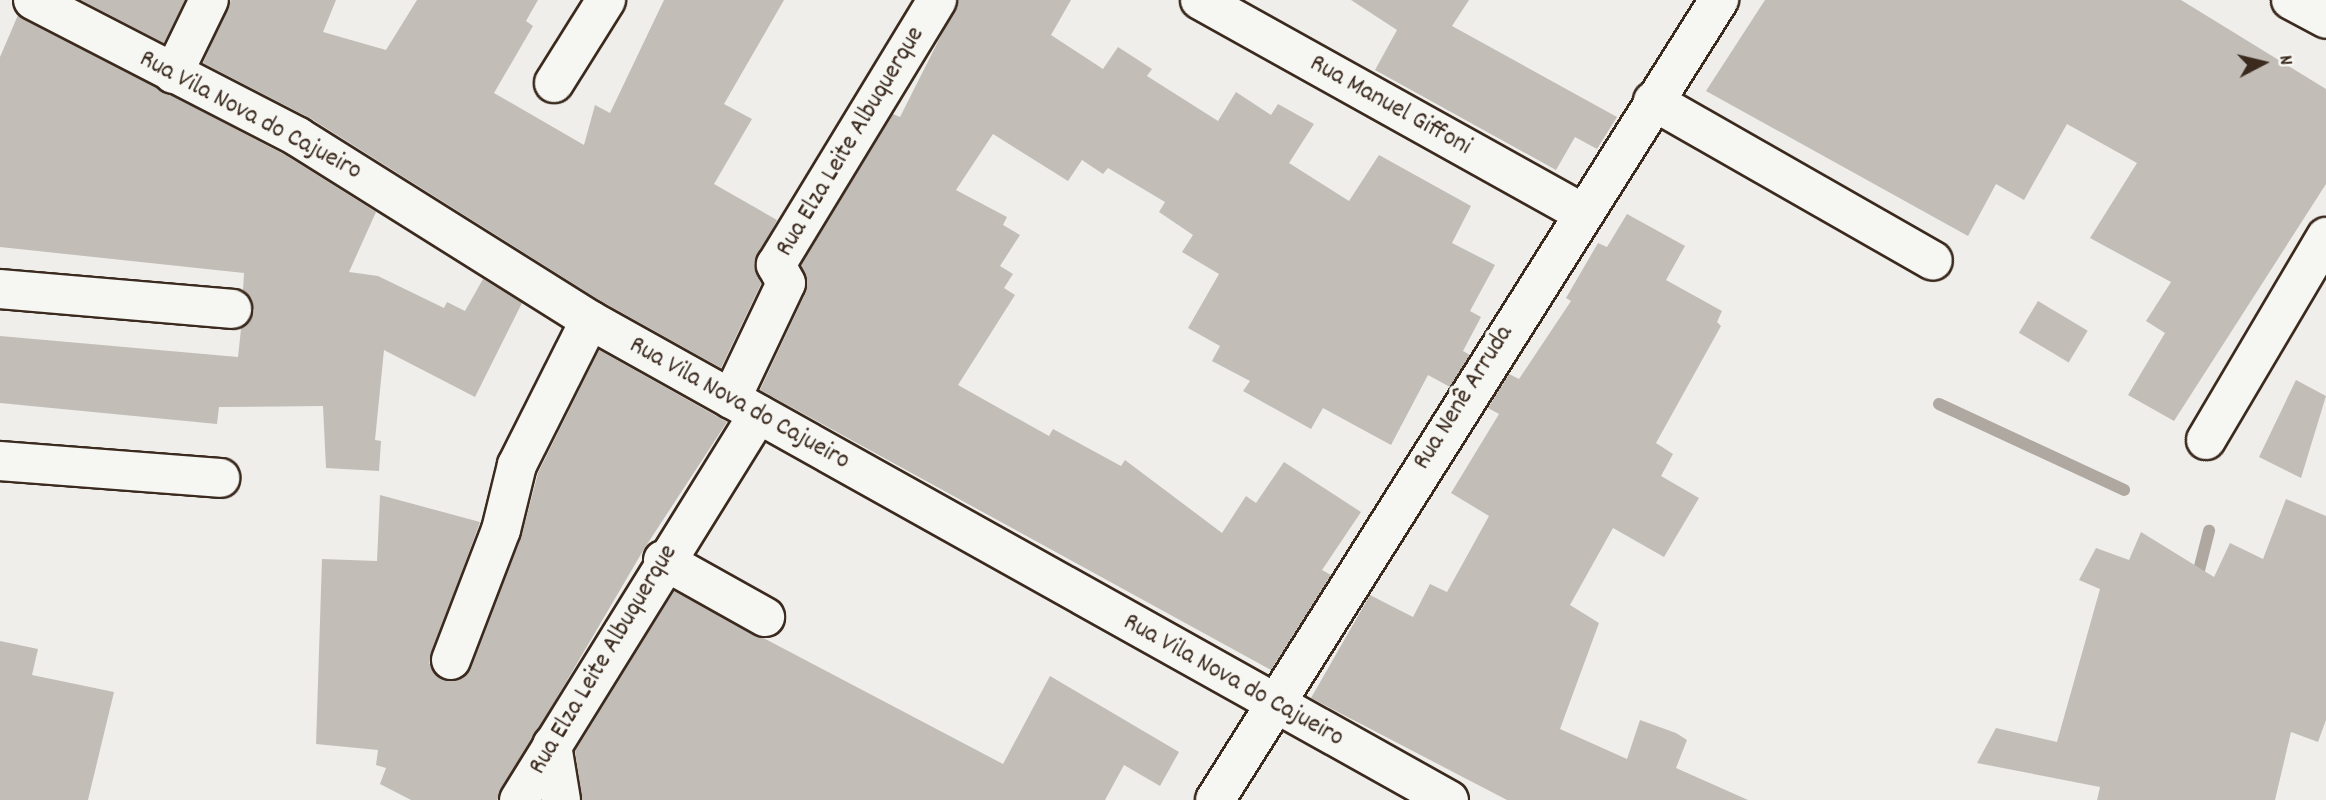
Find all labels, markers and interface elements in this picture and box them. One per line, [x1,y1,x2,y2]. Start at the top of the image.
street label: Rua Elza Leite Albuquerque [770,21,932,263]
north arrow [2228,28,2298,98]
street label: Rua Vila Nova do Cajueiro [134,44,366,188]
street label: Rua Manuel Giffoni [1304,49,1476,163]
text: N [2270,54,2298,67]
street label: Rua Nenê Arruda [1407,320,1521,476]
street label: Rua Vila Nova do Cajueiro [623,330,855,478]
street label: Rua Elza Leite Albuquerque [523,539,685,781]
street label: Rua Vila Nova do Cajueiro [1117,607,1349,755]

